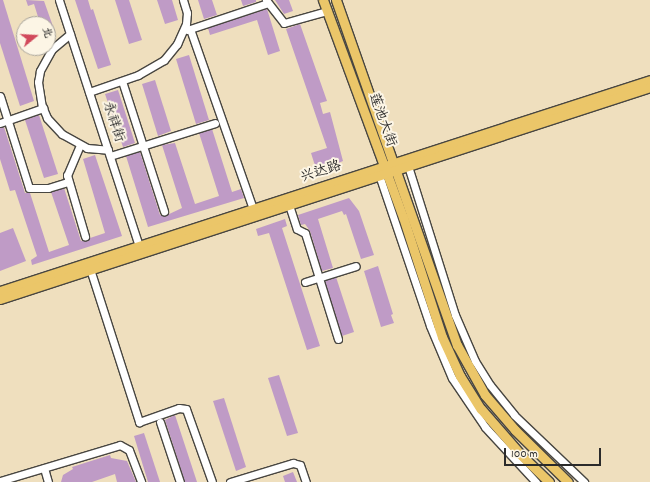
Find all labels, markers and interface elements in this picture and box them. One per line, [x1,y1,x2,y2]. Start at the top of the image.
north arrow [16,16,56,56]
text: 北 [37,25,56,40]
street label: 莲池大街 [365,91,399,149]
street label: 永祥街 [99,99,127,145]
street label: 兴达路 [298,158,344,186]
scale bar [506,440,603,466]
text: 100 m [511,446,538,463]

